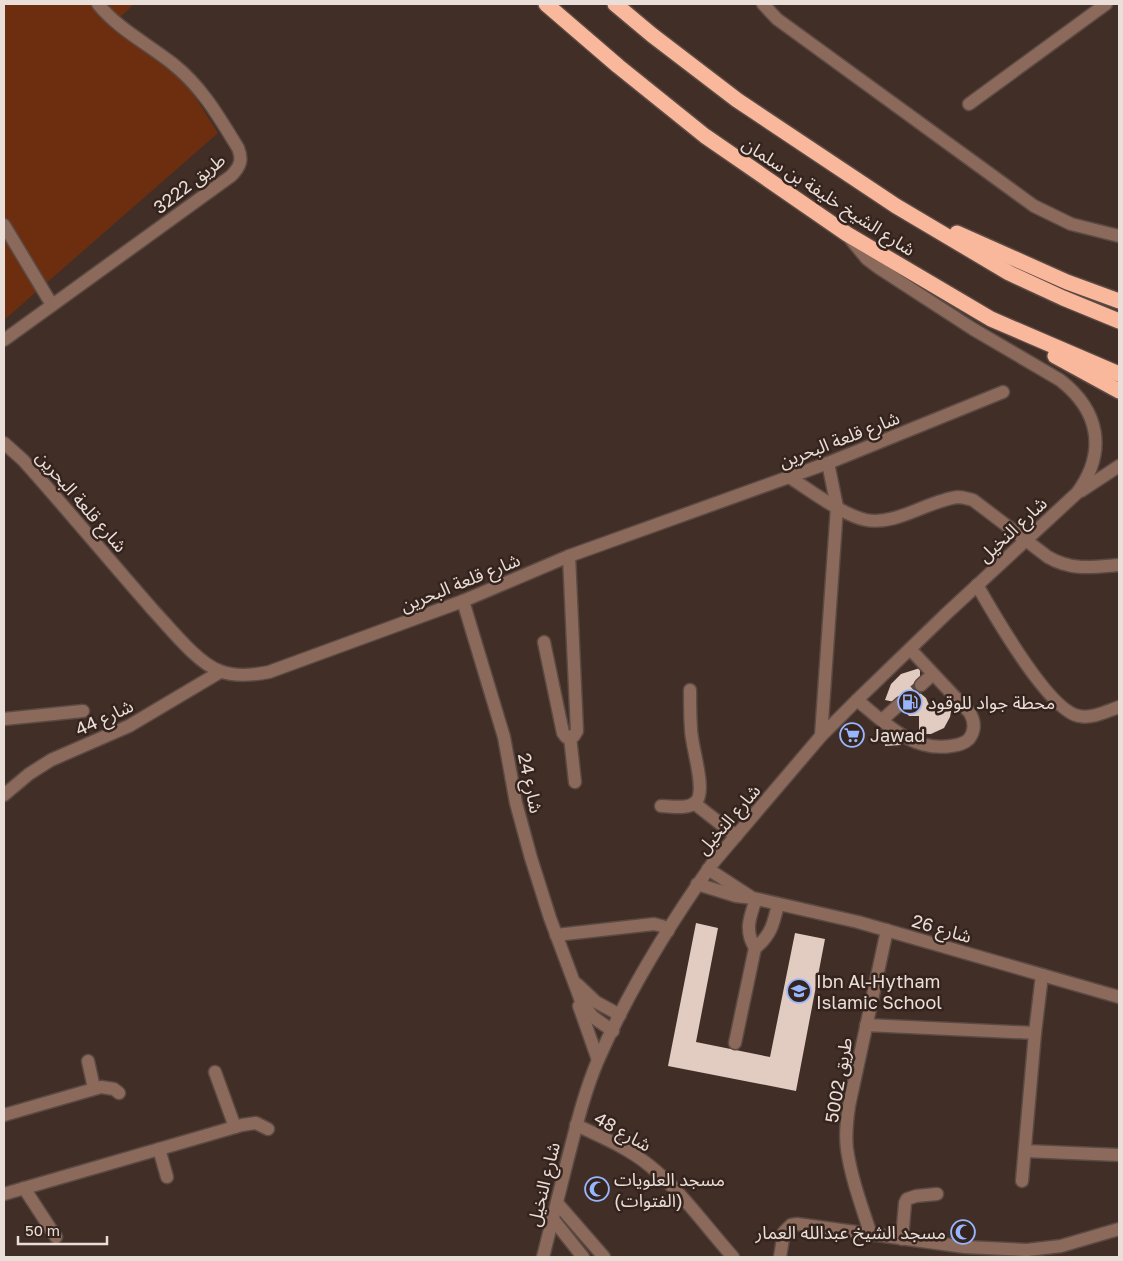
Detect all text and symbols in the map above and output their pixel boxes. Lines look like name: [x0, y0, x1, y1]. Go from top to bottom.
street label: شارع الشيخ خليفة بن سلمان: [736, 132, 920, 263]
street label: طريق 3222: [149, 148, 230, 219]
street label: شارع قلعة البحرين: [776, 406, 904, 476]
street label: شارع قلعة البحرين: [29, 446, 132, 559]
street label: شارع النخيل: [973, 492, 1054, 569]
street label: شارع قلعة البحرين: [397, 548, 525, 620]
fuel station icon: محطة جواد للوقود: [897, 689, 923, 715]
place label: محطة جواد للوقود: [928, 691, 1055, 714]
street label: شارع 44: [71, 694, 138, 744]
supermarket icon: Jawad: [839, 722, 865, 748]
place label: Jawad: [870, 724, 925, 746]
street label: شارع 24: [510, 751, 548, 816]
street label: شارع النخيل: [691, 779, 768, 861]
street label: شارع 26: [909, 909, 974, 951]
place label: Ibn Al-Hytham Islamic School: [816, 970, 942, 1013]
school or university icon: Ibn Al-Hytham Islamic School: [786, 978, 812, 1004]
street label: طريق 5002: [820, 1036, 857, 1125]
street label: شارع 48: [589, 1106, 655, 1159]
street label: شارع النخيل: [522, 1140, 568, 1229]
place label: مسجد العلويات (الفتوات): [614, 1168, 725, 1212]
mosque icon: مسجد العلويات (الفتوات): [584, 1176, 610, 1202]
scale bar: [18, 1214, 106, 1246]
mosque icon: مسجد الشيخ عبدالله العمار: [950, 1219, 976, 1245]
text: 50 m: [25, 1221, 60, 1239]
place label: مسجد الشيخ عبدالله العمار: [755, 1221, 946, 1246]

